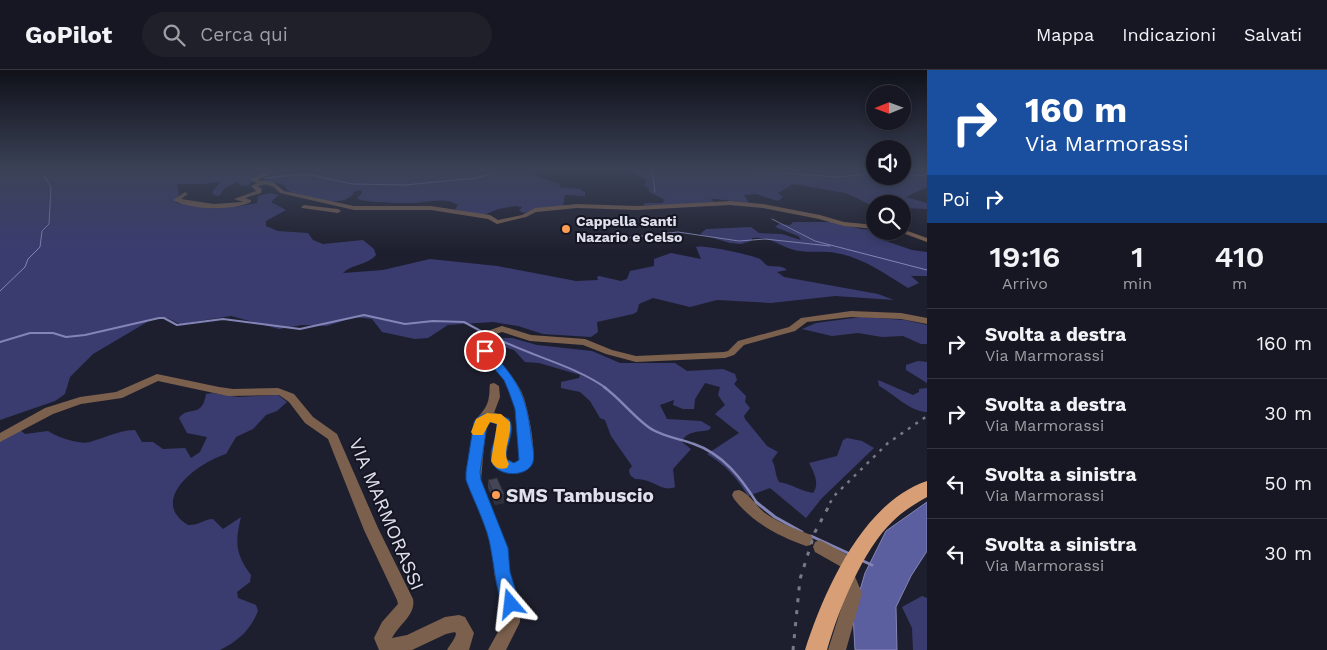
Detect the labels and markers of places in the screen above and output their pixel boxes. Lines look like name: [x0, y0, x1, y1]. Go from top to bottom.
place label: Cappella Santi Nazario e Celso: [576, 213, 682, 245]
marker: Cappella Santi Nazario e Celso: [560, 223, 572, 235]
pin: [464, 330, 506, 372]
place label: SMS Tambuscio: [506, 484, 654, 507]
marker: SMS Tambuscio: [490, 489, 502, 501]

